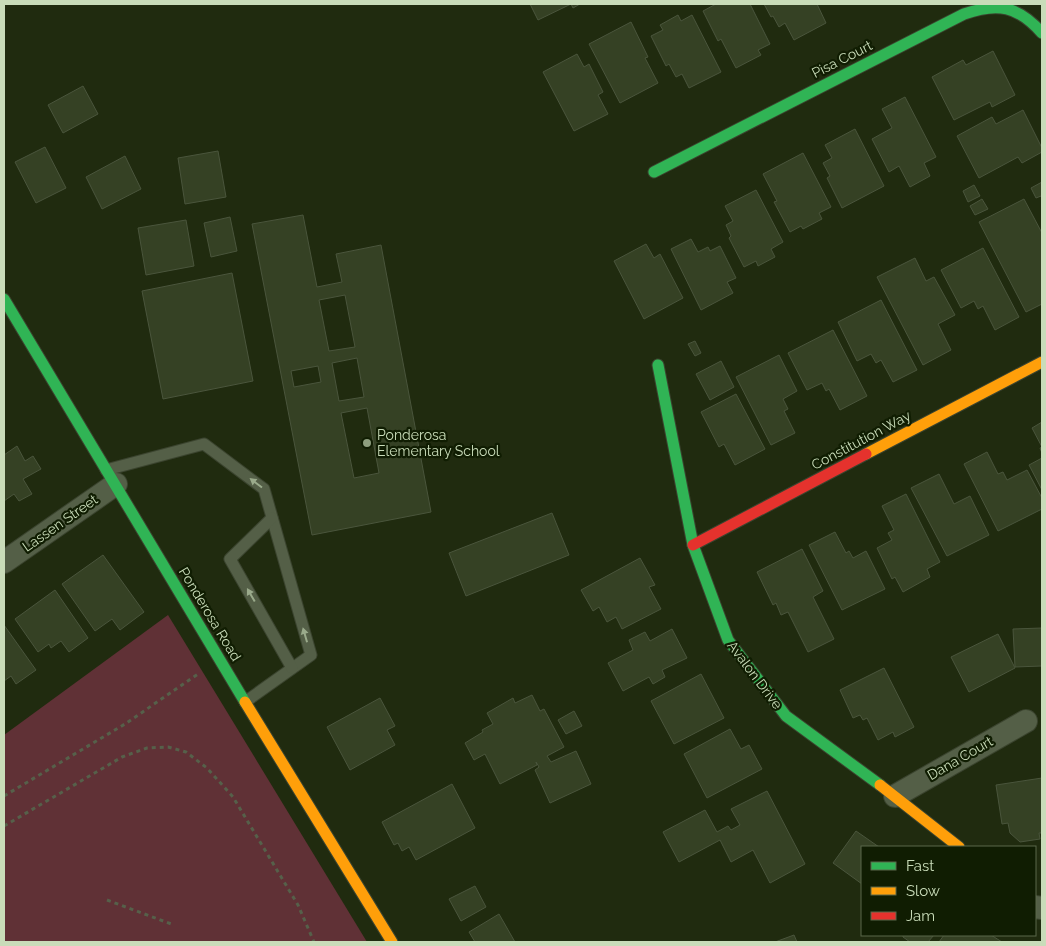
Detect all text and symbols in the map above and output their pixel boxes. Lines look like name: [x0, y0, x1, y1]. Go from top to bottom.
street label: Pisa Court: [809, 37, 875, 81]
street label: Constitution Way: [809, 407, 914, 473]
place label: Ponderosa Elementary School: [377, 427, 500, 459]
marker: Ponderosa Elementary School: [361, 437, 373, 449]
one-way arrow: [250, 477, 263, 488]
street label: Lassen Street: [19, 491, 101, 555]
street label: Ponderosa Road: [176, 564, 244, 664]
one-way arrow: [246, 589, 255, 602]
one-way arrow: [301, 628, 309, 643]
street label: Avalon Drive: [724, 638, 786, 712]
street label: Dana Court: [924, 733, 996, 783]
legend: [861, 846, 1036, 936]
text: Fast: [906, 857, 934, 875]
text: Slow: [906, 882, 940, 900]
text: Jam: [906, 907, 935, 925]

